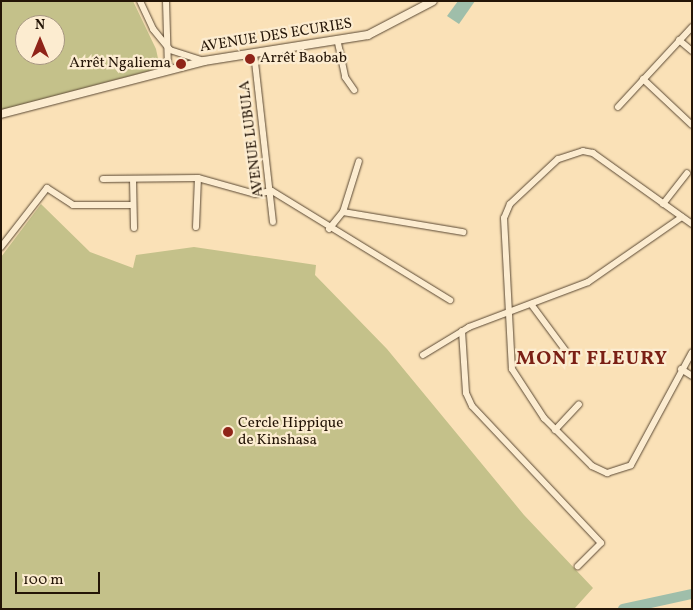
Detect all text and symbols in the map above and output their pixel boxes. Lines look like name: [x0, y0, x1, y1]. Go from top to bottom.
north arrow: [15, 15, 65, 65]
street label: AVENUE DES ECURIES: [199, 15, 353, 57]
text: N: [35, 16, 45, 35]
place label: Arrêt Baobab: [260, 50, 347, 68]
marker: Arrêt Baobab: [244, 53, 256, 65]
place label: Arrêt Ngaliema: [69, 55, 171, 73]
marker: Arrêt Ngaliema: [175, 58, 187, 70]
street label: AVENUE LUBULA: [236, 79, 268, 199]
district label: MONT FLEURY: [514, 347, 670, 371]
place label: Cercle Hippique de Kinshasa: [238, 414, 343, 449]
marker: Cercle Hippique de Kinshasa: [222, 426, 234, 438]
scale bar: [18, 562, 102, 594]
text: 100 m: [23, 570, 63, 591]

